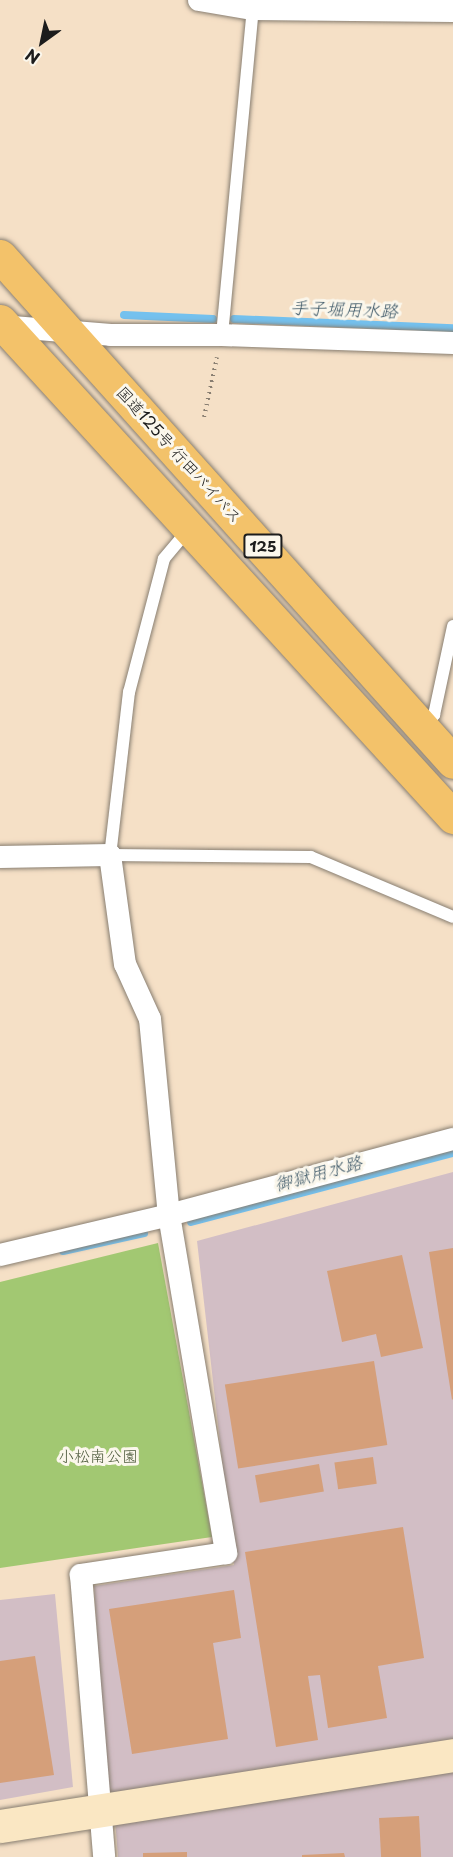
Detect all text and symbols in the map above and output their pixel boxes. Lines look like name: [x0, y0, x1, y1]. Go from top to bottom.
north arrow: [12, 12, 72, 72]
text: N: [20, 44, 44, 71]
water label: 手子堀用水路: [290, 296, 398, 322]
street label: 国道125号 行田バイパス: [113, 382, 247, 526]
road number: 125: [242, 534, 284, 558]
water label: 御獄用水路: [272, 1151, 364, 1195]
park label: 小松南公園: [58, 1445, 138, 1465]

